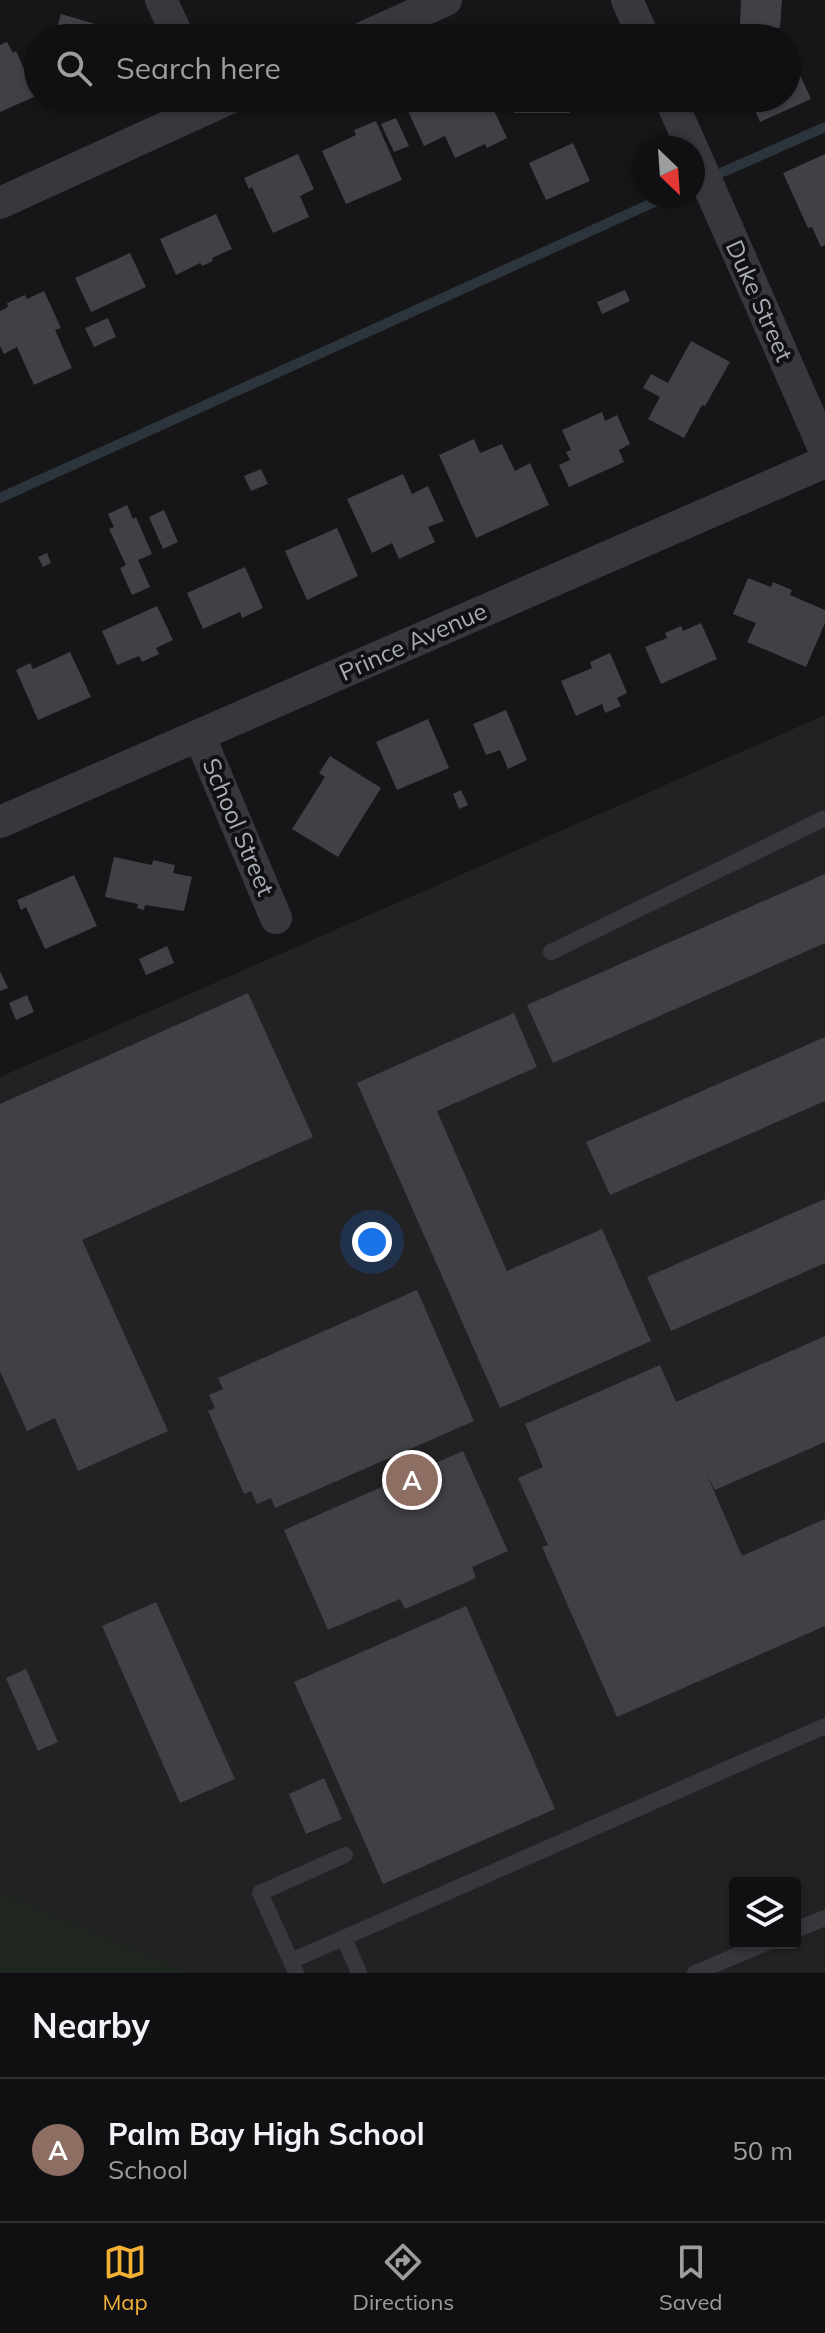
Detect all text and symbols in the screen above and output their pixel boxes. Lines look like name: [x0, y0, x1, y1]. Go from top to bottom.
search box: [24, 24, 801, 112]
icon: search: [52, 46, 96, 90]
text: Search here: [116, 49, 281, 87]
north arrow: [633, 136, 705, 208]
street label: Duke Street: [720, 235, 800, 366]
street label: Prince Avenue: [334, 595, 491, 687]
street label: School Street: [196, 753, 281, 900]
your location: [352, 1222, 392, 1262]
pin: A: [386, 1450, 438, 1510]
map controls: [729, 1877, 801, 1949]
button: layers: [729, 1877, 801, 1949]
text: Nearby: [32, 2004, 150, 2047]
text: Palm Bay High School: [108, 2115, 425, 2153]
text: A: [48, 2134, 68, 2167]
text: 50 m: [732, 2134, 793, 2167]
text: School: [108, 2153, 188, 2186]
tab: Map: [102, 2240, 148, 2316]
tab: Directions: [353, 2240, 454, 2316]
tab: Saved: [659, 2240, 723, 2316]

